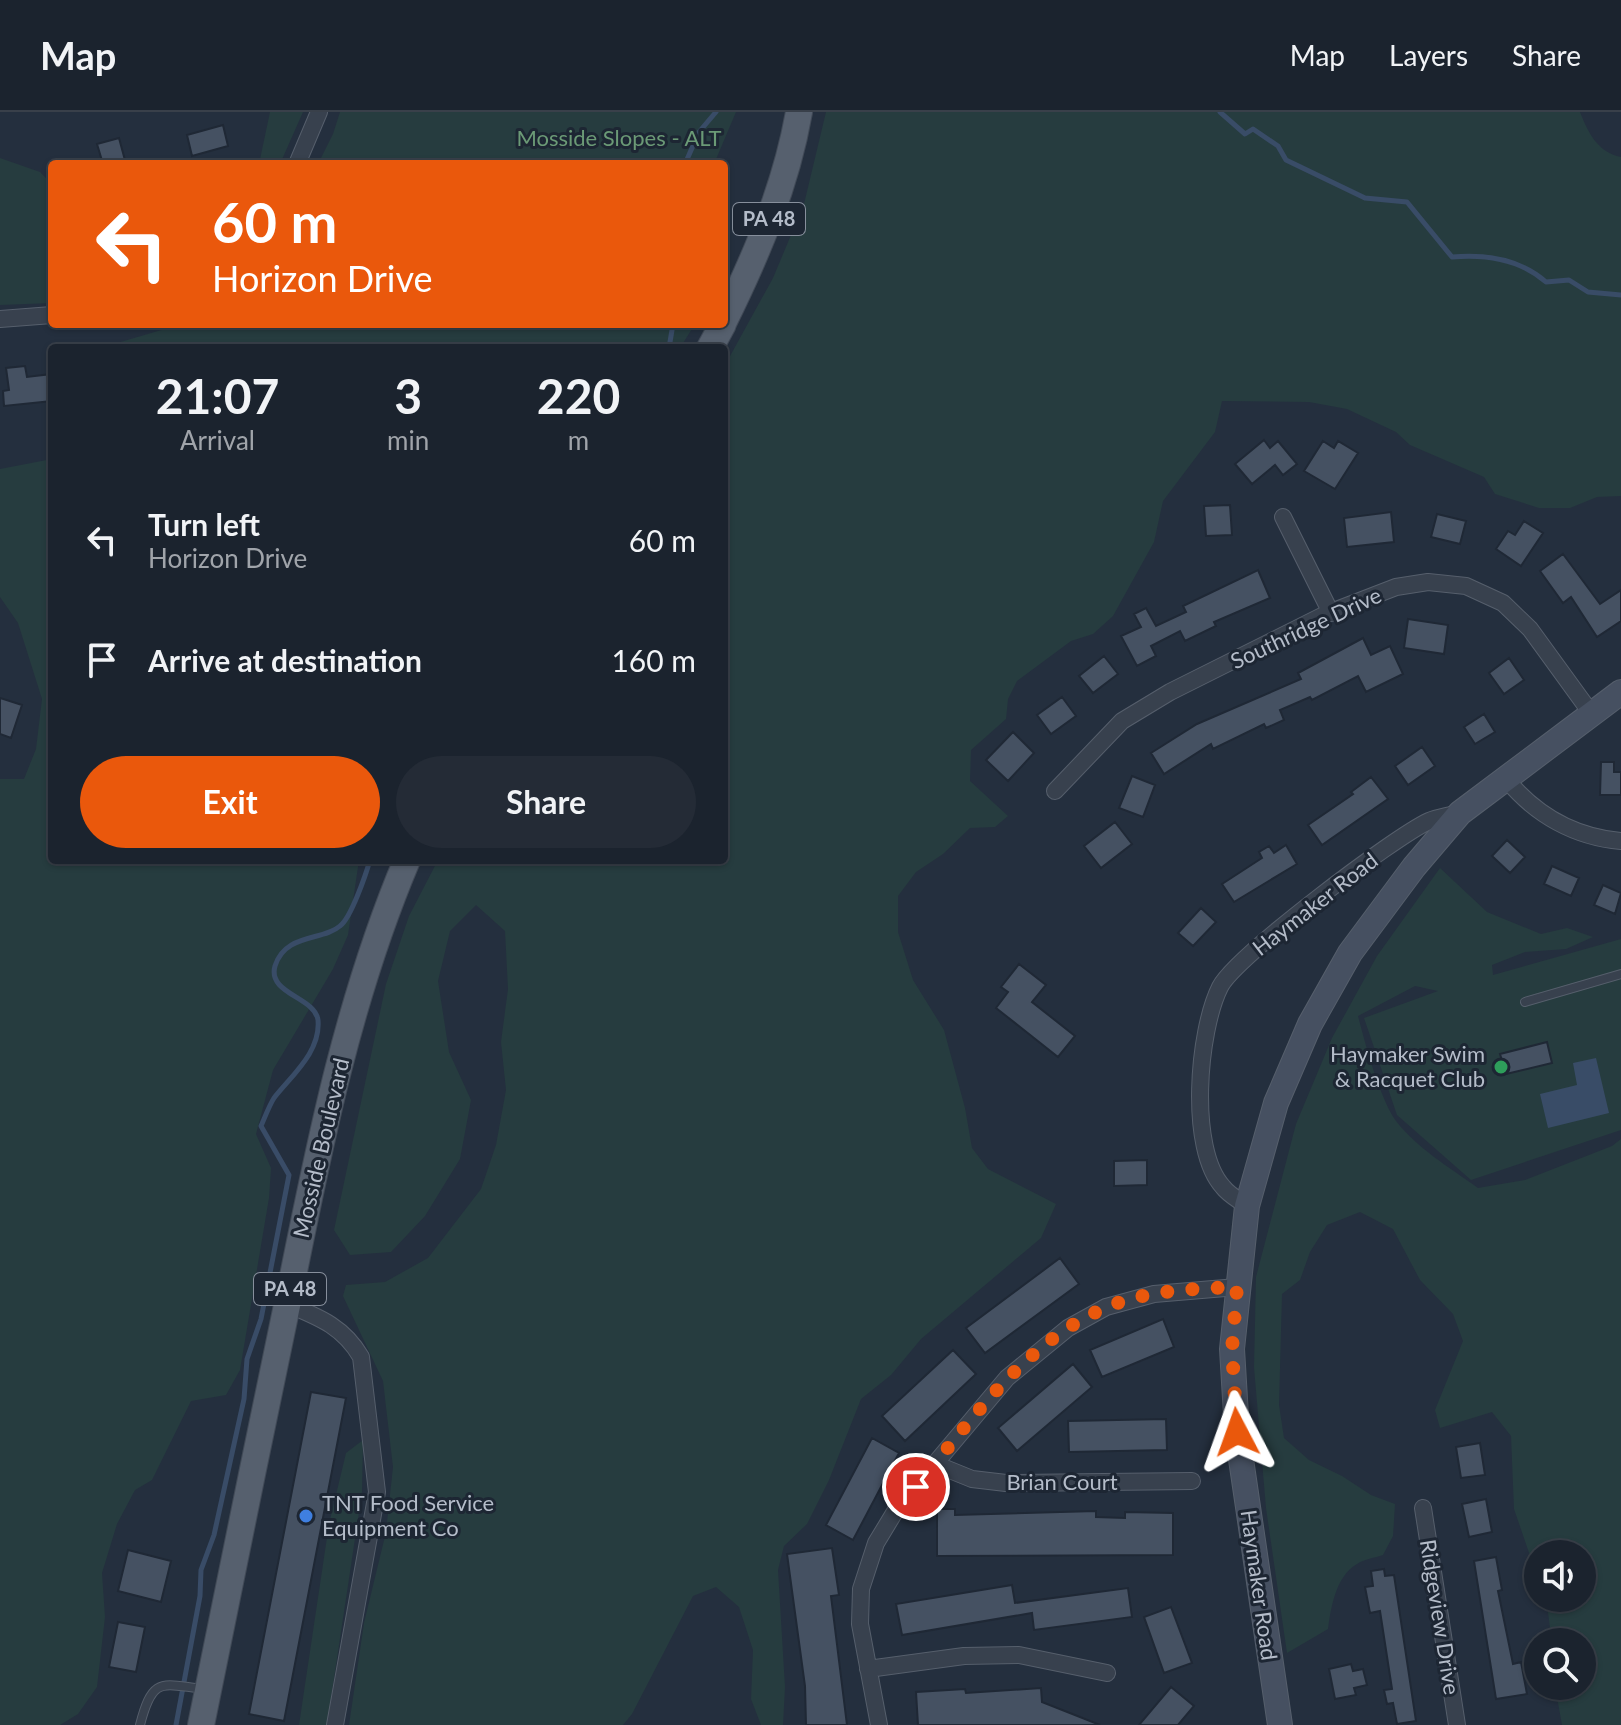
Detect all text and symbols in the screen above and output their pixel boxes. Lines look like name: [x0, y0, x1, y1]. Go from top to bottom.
text: Map: [40, 32, 116, 78]
text: Map: [1290, 38, 1345, 72]
text: Layers: [1389, 38, 1468, 72]
text: Share: [1512, 38, 1581, 72]
park label: Mosside Slopes - ALT: [516, 124, 722, 151]
text: 60 m: [212, 188, 337, 255]
icon: left: [80, 192, 184, 296]
road number: PA 48: [733, 203, 805, 235]
text: Horizon Drive: [212, 256, 433, 300]
text: 21:07: [156, 367, 279, 424]
text: 3: [394, 367, 422, 424]
text: 220: [537, 367, 620, 424]
text: Arrival: [180, 424, 255, 456]
text: min: [387, 424, 429, 456]
text: m: [568, 424, 589, 456]
text: Turn left: [148, 506, 260, 542]
icon: left: [80, 518, 124, 562]
text: 60 m: [629, 522, 696, 558]
text: Horizon Drive: [148, 542, 307, 574]
street label: Southridge Drive: [1226, 581, 1386, 674]
icon: arrive: [80, 638, 124, 682]
text: Arrive at destination: [148, 642, 422, 678]
text: 160 m: [611, 642, 696, 678]
button: Exit: [80, 756, 380, 848]
button: Share: [396, 756, 696, 848]
street label: Haymaker Road: [1247, 846, 1383, 961]
place label: Haymaker Swim & Racquet Club: [1330, 1040, 1485, 1092]
street label: Mosside Boulevard: [287, 1055, 354, 1240]
marker: Haymaker Swim & Racquet Club: [1492, 1058, 1510, 1076]
road number: PA 48: [254, 1273, 326, 1305]
position arrow: [1195, 1390, 1279, 1474]
pin: [882, 1453, 950, 1521]
icon: arrive: [894, 1465, 938, 1509]
street label: Brian Court: [1006, 1468, 1118, 1495]
place label: TNT Food Service Equipment Co: [322, 1489, 494, 1541]
marker: TNT Food Service Equipment Co: [297, 1507, 315, 1525]
street label: Haymaker Road: [1236, 1508, 1283, 1662]
street label: Ridgeview Drive: [1415, 1537, 1466, 1697]
map controls: [1524, 1540, 1596, 1700]
button: sound: [1524, 1540, 1596, 1612]
button: search: [1524, 1628, 1596, 1700]

